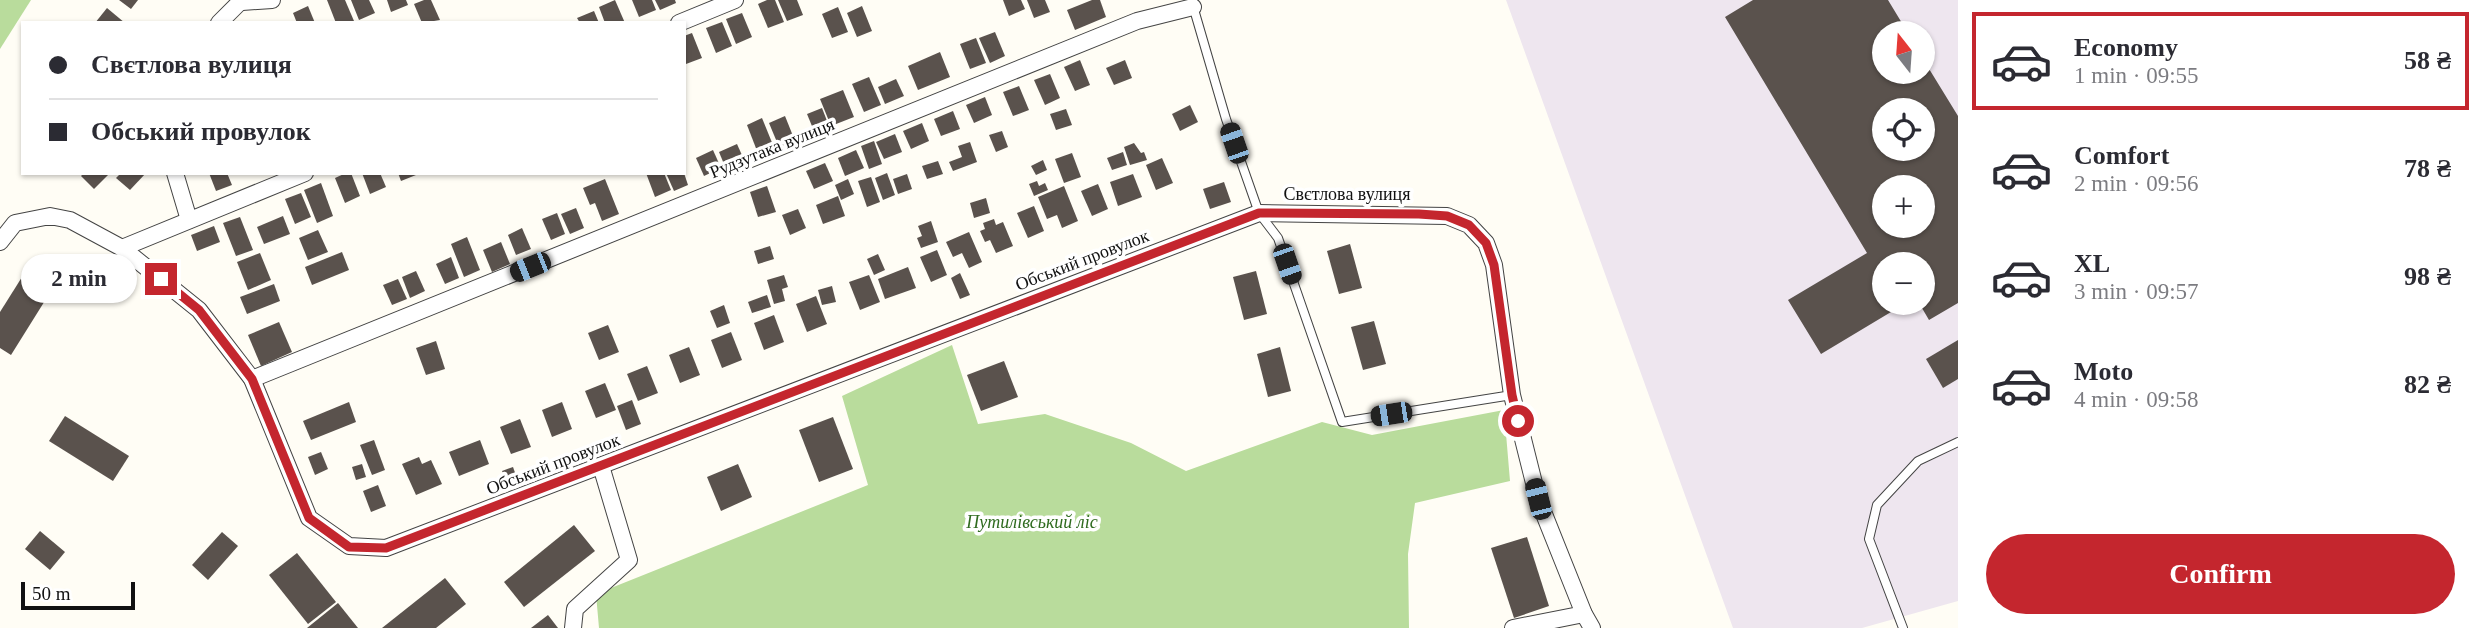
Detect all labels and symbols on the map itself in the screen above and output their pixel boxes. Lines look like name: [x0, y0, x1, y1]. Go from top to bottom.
north arrow: [1872, 21, 1936, 84]
street label: Рудзутака вулиця: [707, 114, 837, 182]
car: [1218, 120, 1251, 166]
street label: Свєтлова вулиця: [1283, 184, 1411, 204]
street label: Обський провулок: [1012, 225, 1152, 295]
car: [1271, 241, 1304, 287]
car: [507, 249, 554, 285]
callout: 2 min: [21, 254, 136, 304]
route end: [145, 263, 177, 295]
car: [1369, 400, 1414, 428]
route start: [1502, 405, 1534, 437]
street label: Обський провулок: [483, 429, 623, 499]
car: [1523, 476, 1554, 522]
park label: Путилівський ліс: [965, 512, 1098, 532]
scale bar: [21, 579, 135, 611]

